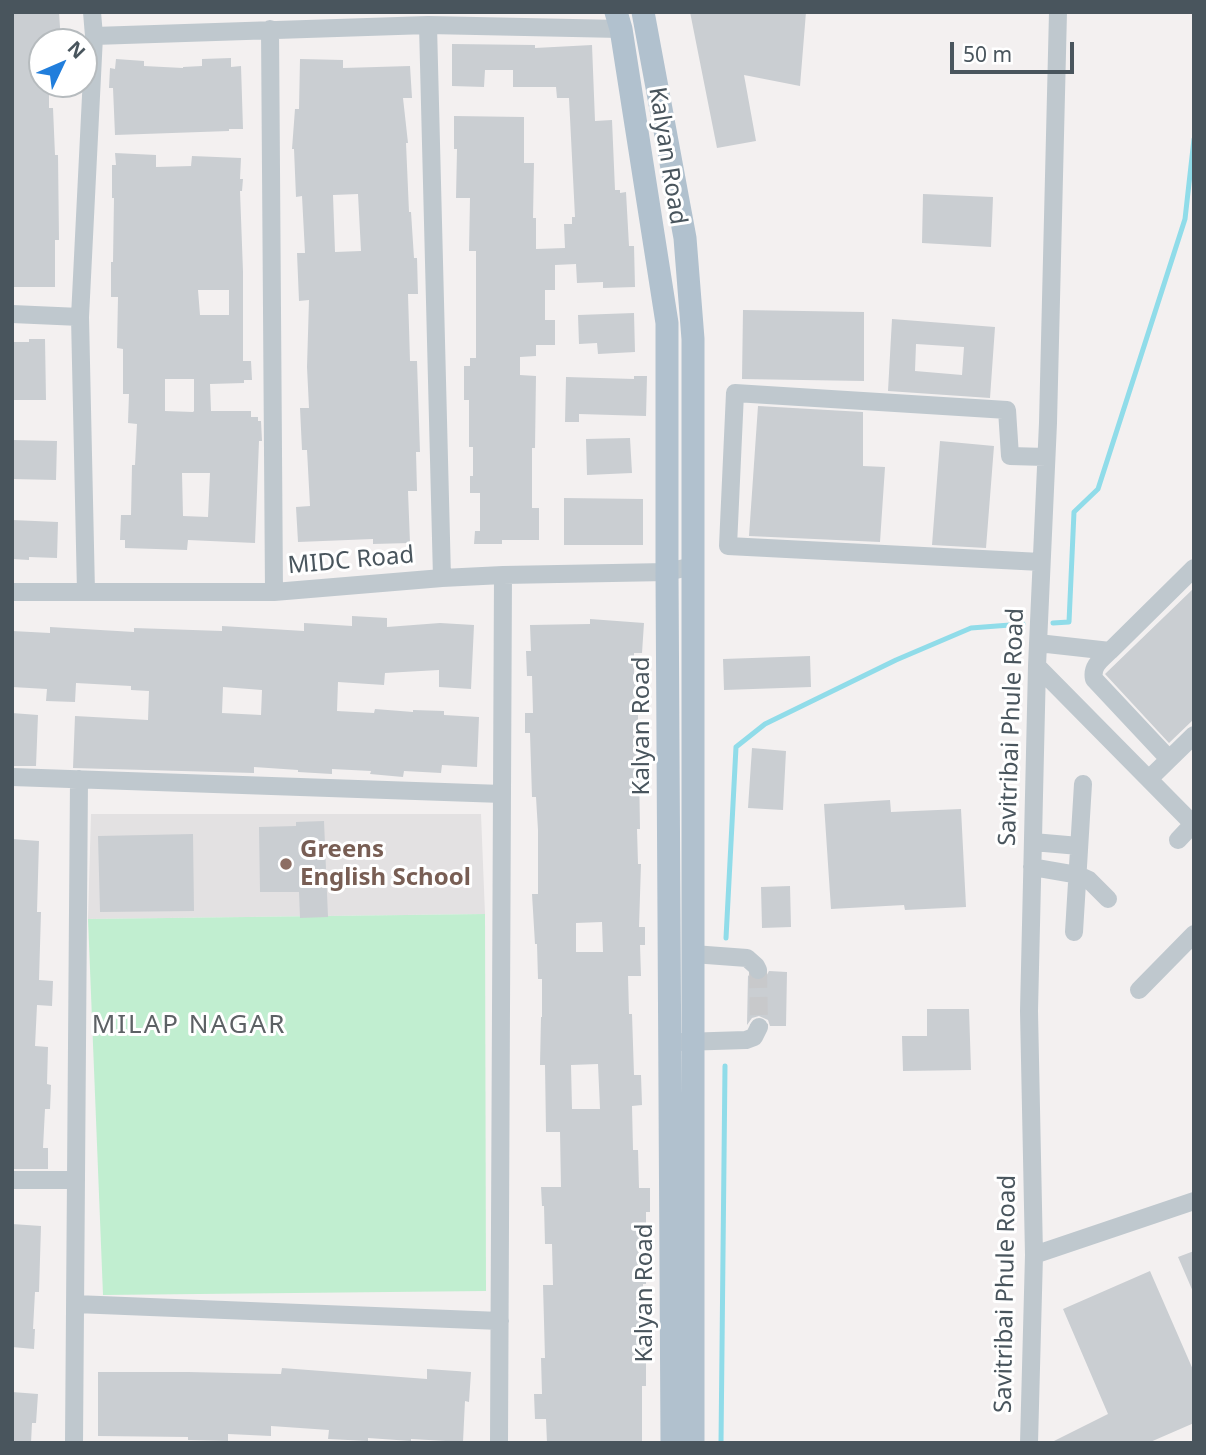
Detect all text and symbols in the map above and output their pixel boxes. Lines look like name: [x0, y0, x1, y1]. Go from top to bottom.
north arrow: [28, 28, 98, 98]
scale bar: [954, 28, 1078, 72]
text: N: [62, 35, 91, 64]
text: 50 m: [963, 40, 1012, 68]
street label: Kalyan Road: [642, 85, 692, 227]
street label: MIDC Road: [287, 541, 415, 581]
street label: Savitribai Phule Road: [993, 607, 1031, 847]
street label: Kalyan Road: [628, 657, 656, 795]
place label: Greens English School: [300, 836, 471, 892]
marker: Greens English School: [278, 856, 294, 872]
district label: MILAP NAGAR: [93, 1010, 285, 1042]
street label: Savitribai Phule Road: [990, 1175, 1022, 1413]
street label: Kalyan Road: [631, 1224, 659, 1362]

